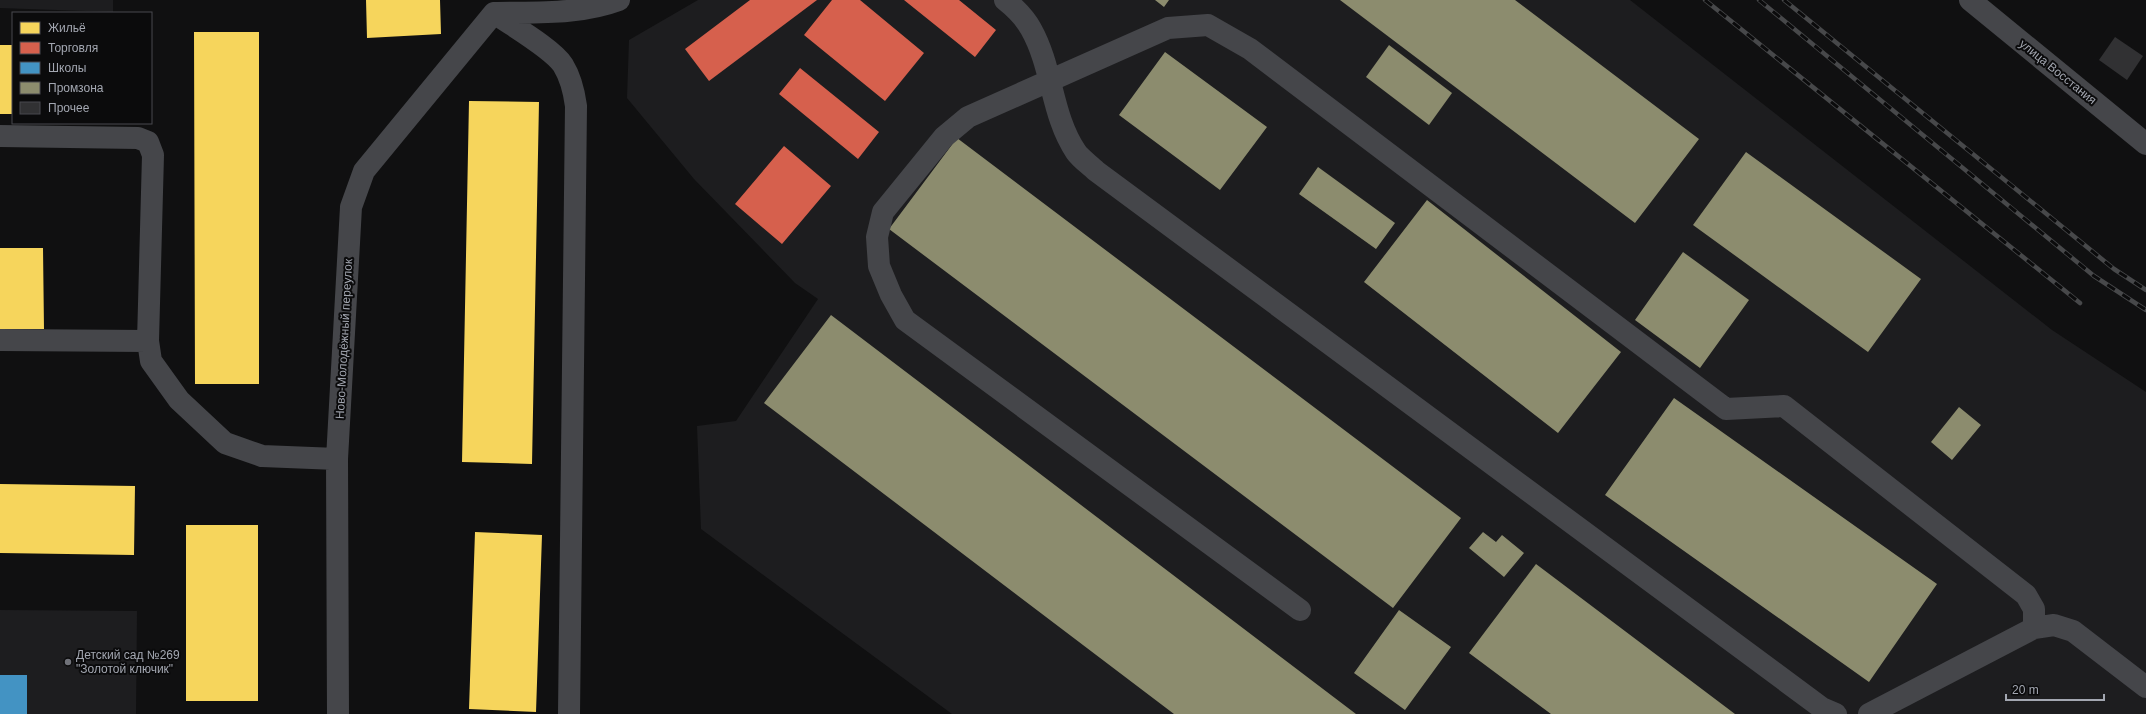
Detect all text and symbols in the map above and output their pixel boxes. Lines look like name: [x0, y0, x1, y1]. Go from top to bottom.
legend: [12, 12, 152, 124]
text: Жильё: [48, 21, 86, 35]
street label: улица Восстания: [2017, 37, 2099, 107]
text: Торговля: [48, 41, 98, 55]
text: Школы: [48, 61, 86, 75]
text: Промзона: [48, 81, 104, 95]
text: Прочее: [48, 101, 90, 115]
street label: Ново-Молодёжный переулок: [333, 258, 355, 420]
place label: Детский сад №269 "Золотой ключик": [76, 648, 180, 676]
marker: Детский сад №269 "Золотой ключик": [63, 657, 73, 667]
scale bar: [2006, 676, 2104, 702]
text: 20 m: [2012, 683, 2039, 697]

